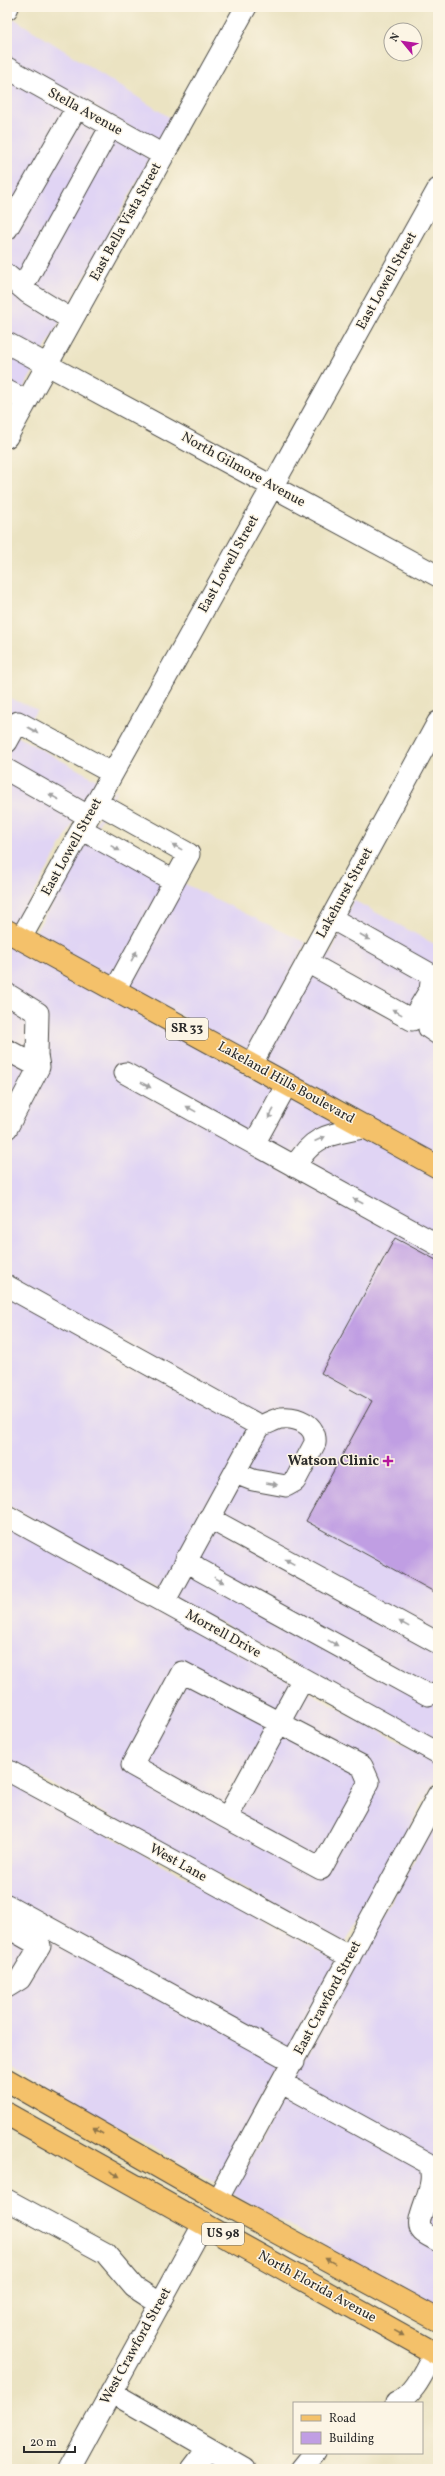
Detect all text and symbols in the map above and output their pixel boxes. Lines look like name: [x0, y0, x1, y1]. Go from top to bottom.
north arrow: [383, 22, 423, 62]
text: N: [387, 31, 404, 45]
street label: Stella Avenue: [44, 84, 126, 141]
street label: East Bella Vista Street: [86, 159, 167, 285]
street label: East Lowell Street: [352, 228, 422, 333]
street label: North Gilmore Avenue: [177, 428, 309, 512]
street label: East Lowell Street: [194, 511, 264, 616]
one-way arrow: [27, 727, 39, 733]
street label: East Lowell Street: [37, 794, 107, 899]
one-way arrow: [48, 794, 60, 800]
one-way arrow: [171, 844, 183, 851]
street label: Lakehurst Street: [312, 844, 378, 942]
one-way arrow: [109, 845, 121, 852]
one-way arrow: [359, 934, 371, 941]
one-way arrow: [130, 950, 137, 962]
one-way arrow: [392, 1009, 403, 1015]
road number: SR 33: [166, 1018, 208, 1040]
street label: Lakeland Hills Boulevard: [214, 1037, 358, 1129]
one-way arrow: [141, 1082, 152, 1088]
one-way arrow: [185, 1106, 197, 1113]
one-way arrow: [267, 1108, 274, 1120]
one-way arrow: [315, 1136, 326, 1142]
one-way arrow: [352, 1198, 364, 1205]
place label: Watson Clinic: [288, 1452, 379, 1471]
marker: Watson Clinic: [382, 1455, 394, 1467]
one-way arrow: [266, 1481, 278, 1487]
one-way arrow: [284, 1559, 295, 1565]
one-way arrow: [213, 1577, 225, 1584]
street label: Morrell Drive: [182, 1605, 265, 1663]
one-way arrow: [398, 1621, 410, 1628]
one-way arrow: [327, 1640, 338, 1646]
street label: West Lane: [146, 1839, 211, 1887]
street label: East Crawford Street: [290, 1937, 366, 2059]
one-way arrow: [92, 2128, 104, 2135]
one-way arrow: [109, 2170, 120, 2177]
road number: US 98: [202, 2223, 244, 2245]
street label: North Florida Avenue: [254, 2247, 380, 2328]
one-way arrow: [324, 2258, 336, 2264]
street label: West Crawford Street: [96, 2284, 176, 2408]
one-way arrow: [393, 2330, 405, 2337]
legend: [293, 2402, 423, 2454]
text: Road: [329, 2411, 356, 2427]
scale bar: [24, 2428, 75, 2454]
text: Building: [329, 2431, 374, 2447]
text: 20 m: [30, 2435, 57, 2451]

